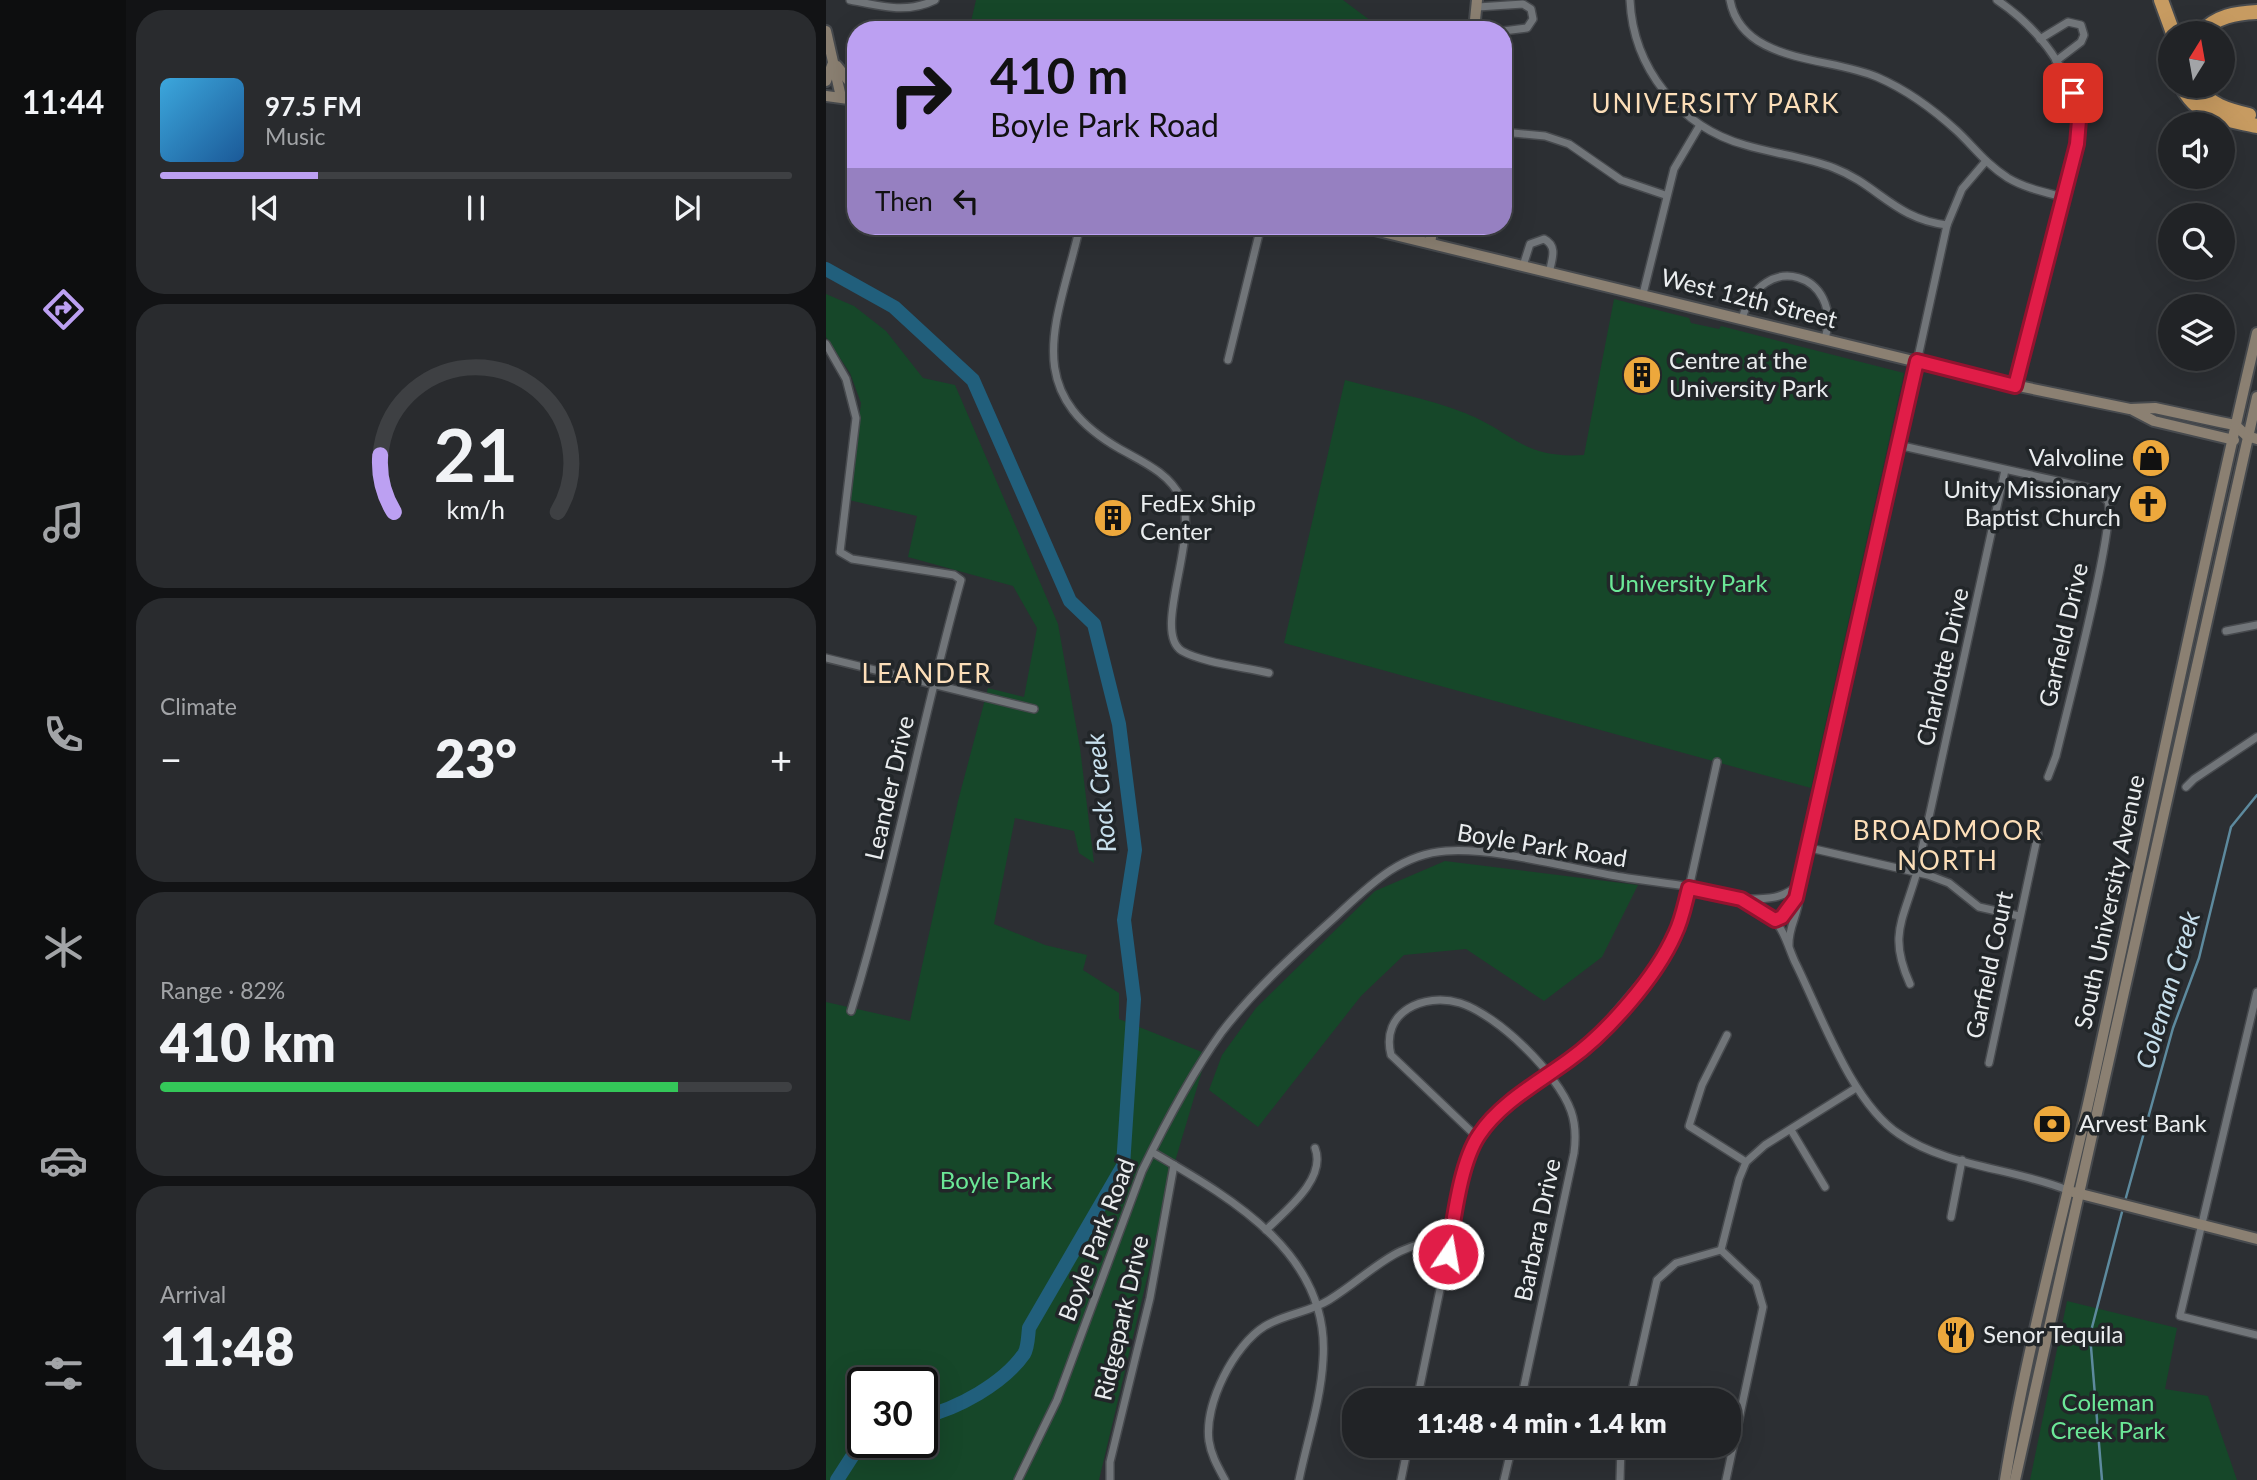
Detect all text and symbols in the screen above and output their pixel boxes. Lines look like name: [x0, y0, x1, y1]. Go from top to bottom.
north arrow: [2158, 21, 2235, 98]
map controls: [2158, 21, 2235, 371]
text: 410 m: [990, 46, 1128, 104]
icon: right: [875, 49, 966, 140]
pin: [2043, 63, 2103, 123]
icon: arrive: [2054, 74, 2092, 112]
text: 11:44: [22, 82, 104, 121]
district label: UNIVERSITY PARK: [1591, 87, 1841, 119]
text: 97.5 FM: [265, 90, 362, 122]
text: Boyle Park Road: [990, 105, 1219, 144]
button: sound: [2158, 112, 2235, 189]
text: Music: [265, 122, 325, 150]
icon: left: [947, 182, 985, 220]
text: Then: [875, 185, 933, 217]
icon: previous: [246, 189, 284, 227]
icon: pause: [457, 189, 495, 227]
icon: next: [668, 189, 706, 227]
button: search: [2158, 203, 2235, 280]
street label: West 12th Street: [1658, 262, 1841, 334]
icon: directions: [39, 285, 88, 334]
button: layers: [2158, 294, 2235, 371]
place label: Centre at the University Park: [1669, 345, 1829, 402]
building icon: Centre at the University Park: [1621, 354, 1663, 396]
text: 21: [434, 410, 518, 498]
shop icon: Valvoline: [2130, 437, 2172, 479]
place label: Valvoline: [2029, 442, 2124, 471]
place label: Unity Missionary Baptist Church: [1944, 474, 2122, 531]
church icon: Unity Missionary Baptist Church: [2127, 483, 2169, 525]
place label: FedEx Ship Center: [1140, 488, 1256, 545]
text: km/h: [447, 494, 505, 524]
building icon: FedEx Ship Center: [1092, 497, 1134, 539]
icon: music: [39, 498, 88, 547]
street label: Garfield Drive: [2032, 560, 2093, 710]
park label: University Park: [1608, 568, 1769, 597]
street label: Charlotte Drive: [1909, 585, 1974, 749]
district label: LEANDER: [862, 657, 992, 689]
text: Climate: [160, 692, 237, 720]
icon: phone: [39, 710, 88, 759]
street label: Leander Drive: [858, 713, 919, 863]
text: 23°: [435, 727, 517, 789]
water label: Rock Creek: [1078, 731, 1122, 854]
text: −: [160, 736, 182, 782]
text: +: [770, 736, 792, 782]
street label: South University Avenue: [2067, 772, 2150, 1031]
district label: BROADMOOR NORTH: [1853, 814, 2043, 876]
street label: Boyle Park Road: [1455, 817, 1629, 872]
street label: Garfield Court: [1959, 888, 2018, 1041]
water label: Coleman Creek: [2128, 907, 2206, 1072]
icon: climate: [39, 923, 88, 972]
text: Range · 82%: [160, 976, 285, 1004]
text: 410 km: [160, 1011, 336, 1073]
bank icon: Arvest Bank: [2031, 1103, 2073, 1145]
place label: Arvest Bank: [2079, 1108, 2207, 1137]
icon: car: [39, 1136, 88, 1185]
street label: Boyle Park Road: [1051, 1154, 1140, 1325]
street label: Barbara Drive: [1507, 1156, 1566, 1304]
park label: Boyle Park: [940, 1165, 1053, 1194]
position arrow: [1411, 1217, 1485, 1291]
street label: Ridgepark Drive: [1087, 1232, 1154, 1403]
text: Arrival: [160, 1280, 226, 1308]
restaurant icon: Senor Tequila: [1935, 1314, 1977, 1356]
text: 11:48: [160, 1315, 294, 1377]
place label: Senor Tequila: [1983, 1319, 2123, 1348]
icon: filters: [39, 1349, 88, 1398]
speed limit sign: 30: [847, 1367, 938, 1458]
park label: Coleman Creek Park: [2051, 1387, 2166, 1444]
text: 11:48 · 4 min · 1.4 km: [1416, 1407, 1667, 1439]

